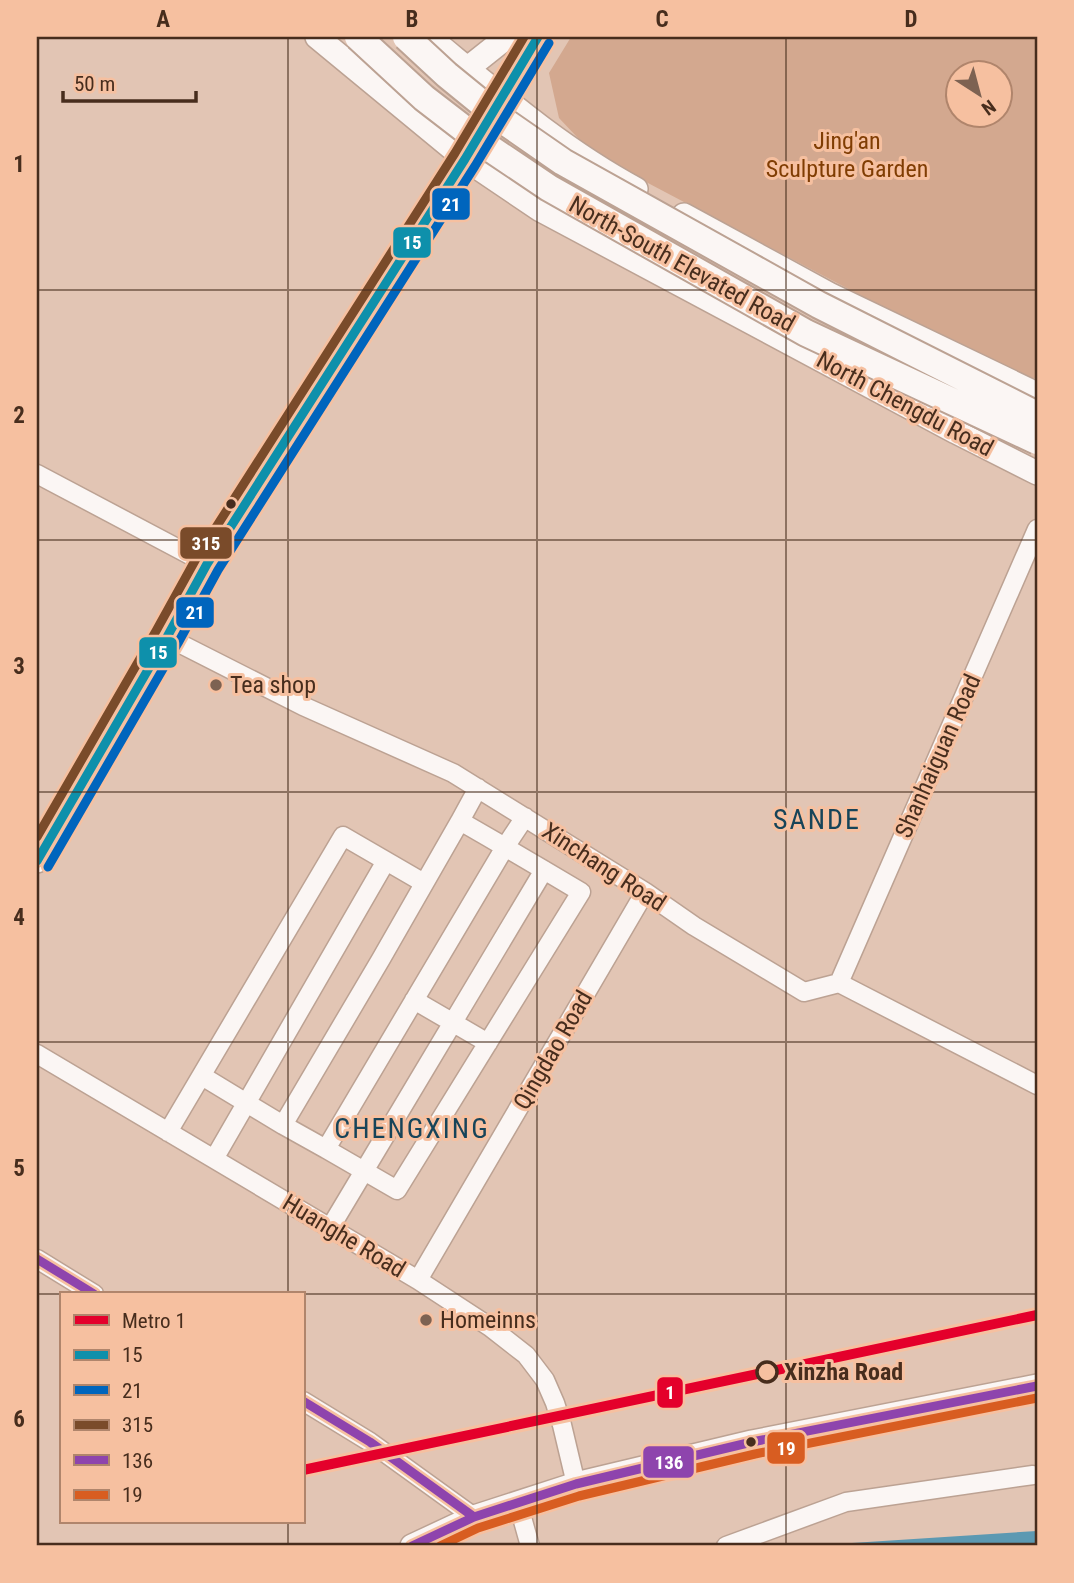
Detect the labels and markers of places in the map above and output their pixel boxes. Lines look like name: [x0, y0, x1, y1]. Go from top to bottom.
unlabelled marker: [224, 497, 238, 511]
place label: Tea shop: [230, 671, 316, 699]
marker: Tea shop: [208, 677, 224, 693]
place label: Homeinns: [440, 1306, 536, 1334]
marker: Homeinns: [418, 1312, 434, 1328]
place label: Xinzha Road: [784, 1358, 903, 1386]
marker: Xinzha Road: [756, 1361, 778, 1383]
unlabelled marker: [744, 1435, 758, 1449]

